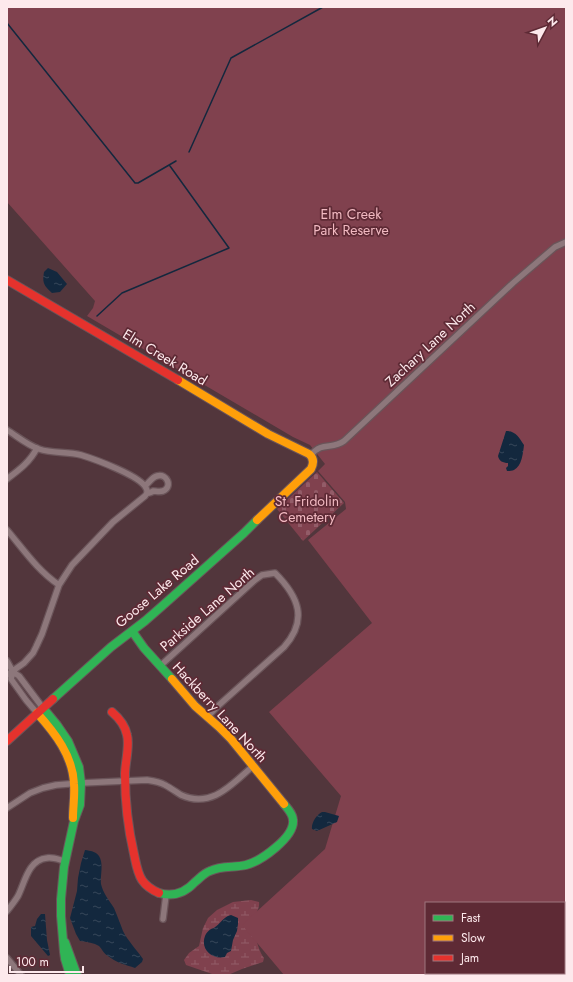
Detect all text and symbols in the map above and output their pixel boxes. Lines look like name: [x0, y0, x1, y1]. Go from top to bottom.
north arrow: [525, 8, 565, 48]
text: N: [544, 13, 561, 30]
park label: Elm Creek Park Reserve: [313, 204, 389, 240]
street label: Zachary Lane North: [381, 297, 479, 391]
street label: Elm Creek Road: [119, 324, 211, 390]
park label: St. Fridolin Cemetery: [275, 491, 339, 527]
street label: Goose Lake Road: [111, 550, 203, 632]
street label: Parkside Lane North: [155, 562, 259, 656]
street label: Hackberry Lane North: [168, 657, 272, 767]
legend: [425, 902, 565, 974]
text: Fast: [461, 909, 480, 927]
text: Slow: [461, 929, 486, 947]
scale bar: [10, 948, 83, 974]
text: Jam: [459, 949, 479, 967]
text: 100 m: [16, 953, 49, 971]

